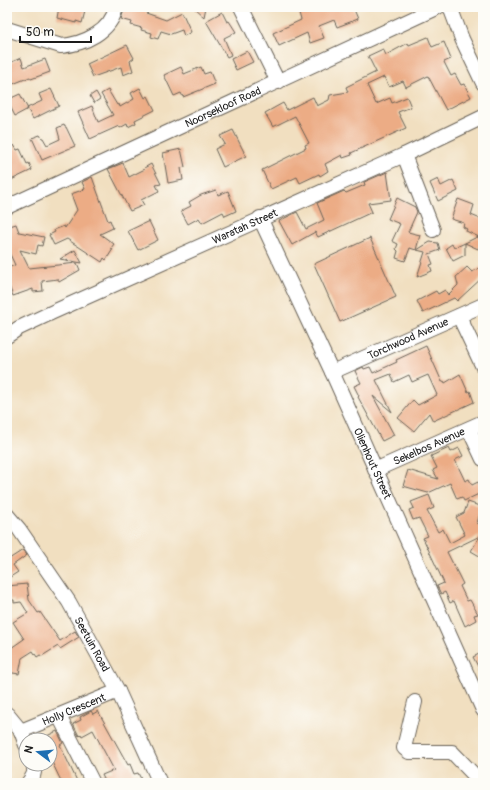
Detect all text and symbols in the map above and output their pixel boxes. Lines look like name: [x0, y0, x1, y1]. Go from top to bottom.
scale bar: [20, 18, 91, 44]
text: 50 m: [26, 25, 54, 40]
street label: Noorsekloof Road: [183, 84, 263, 130]
street label: Waratah Street: [210, 206, 280, 247]
street label: Torchwood Avenue: [366, 315, 451, 362]
street label: Sekelbos Avenue: [391, 425, 467, 468]
street label: Olienhout Street: [351, 426, 394, 502]
street label: Seetuin Road: [71, 615, 112, 674]
street label: Holly Crescent: [40, 691, 108, 729]
north arrow: [18, 732, 58, 772]
text: N: [22, 743, 36, 755]

